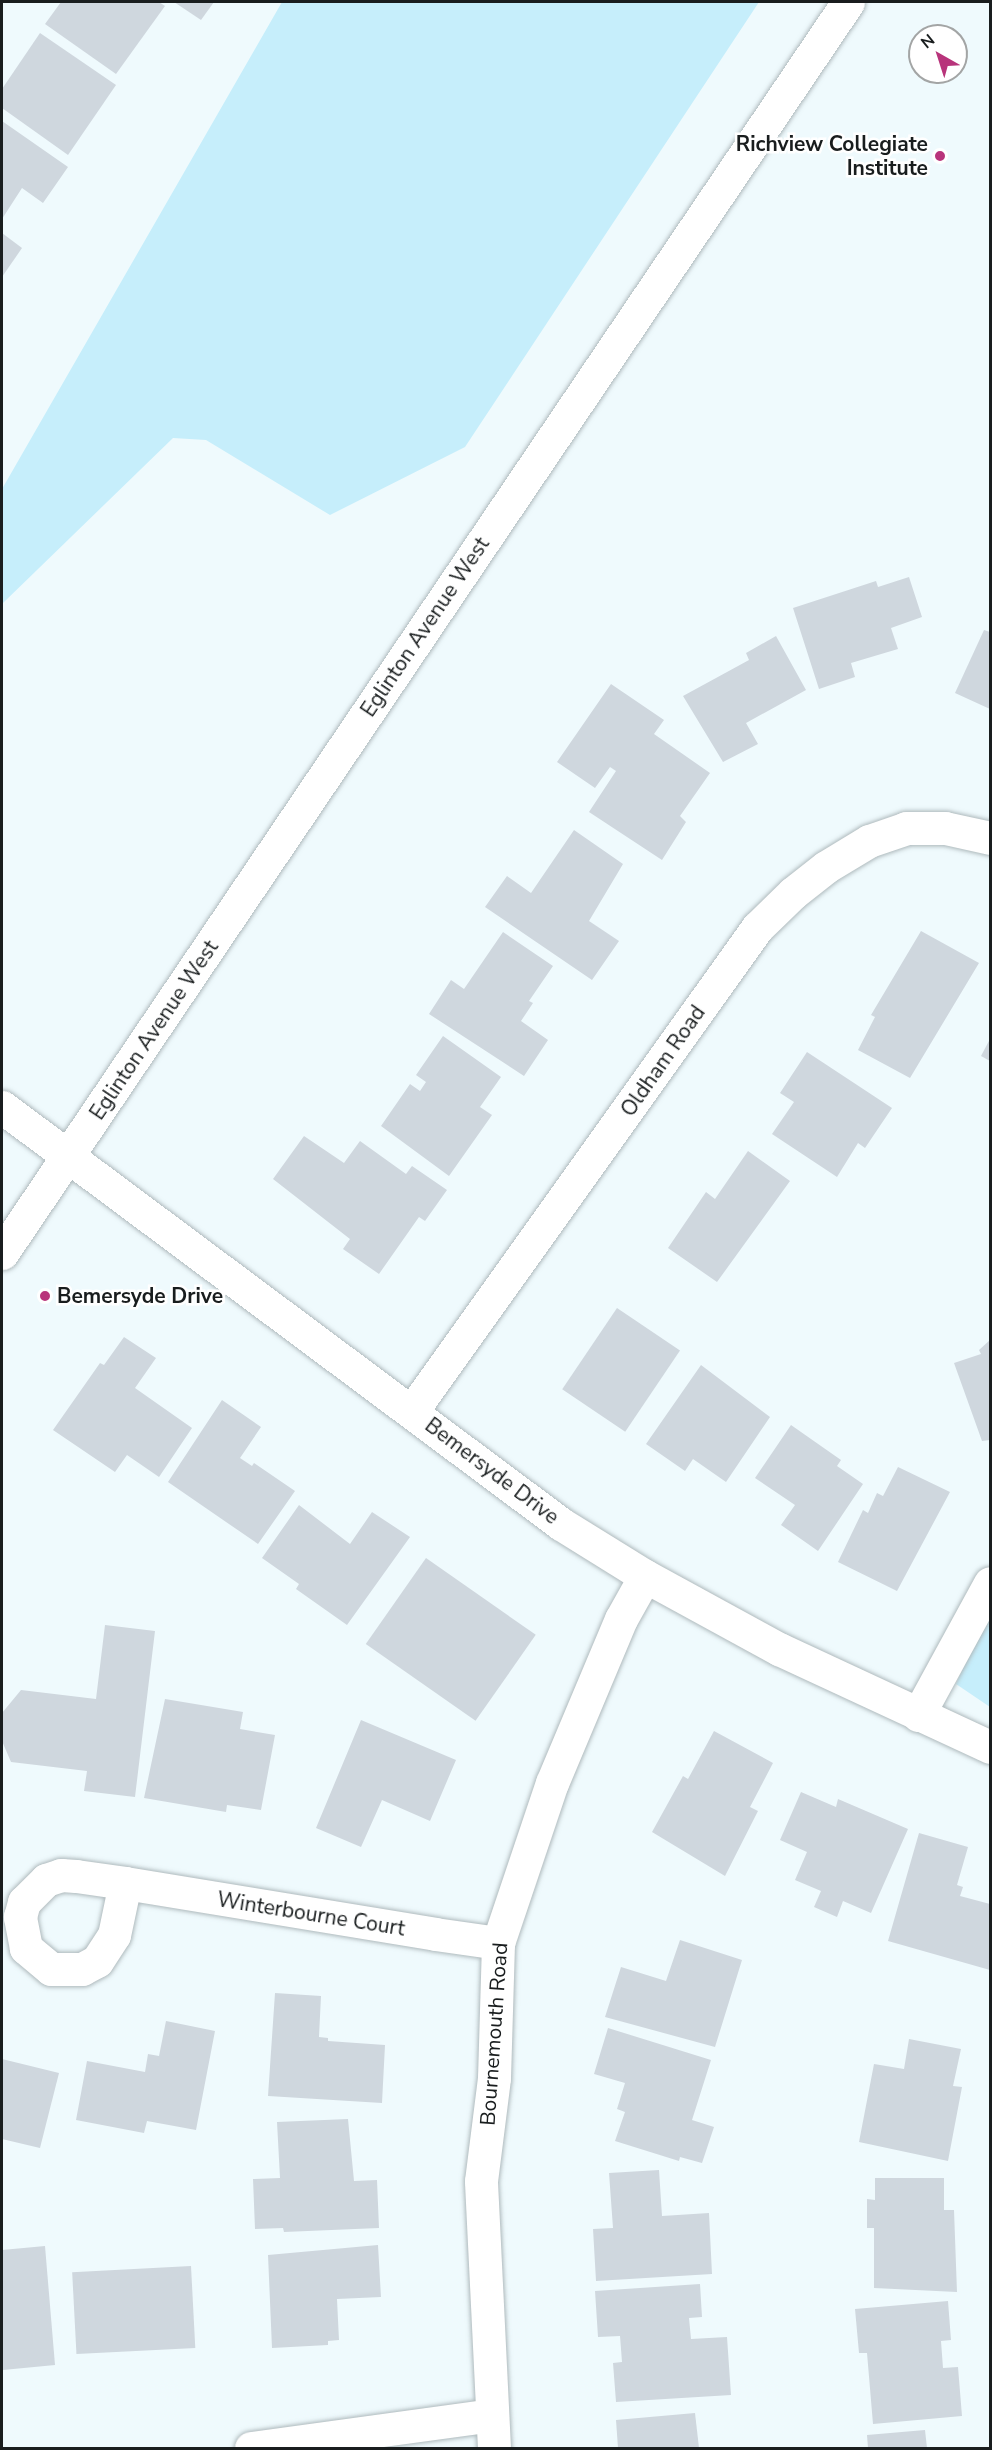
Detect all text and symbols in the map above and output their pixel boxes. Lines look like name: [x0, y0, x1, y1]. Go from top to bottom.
north arrow: [908, 24, 968, 84]
text: N: [916, 29, 940, 54]
place label: Richview Collegiate Institute: [736, 131, 928, 181]
marker: Richview Collegiate Institute: [933, 149, 947, 163]
street label: Eglinton Avenue West: [356, 532, 494, 722]
street label: Eglinton Avenue West: [85, 935, 223, 1125]
street label: Oldham Road: [615, 1001, 711, 1121]
place label: Bemersyde Drive: [57, 1283, 223, 1309]
marker: Bemersyde Drive: [38, 1289, 52, 1303]
street label: Bemersyde Drive: [420, 1412, 564, 1530]
street label: Winterbourne Court: [215, 1887, 407, 1941]
street label: Bournemouth Road: [475, 1942, 513, 2126]

